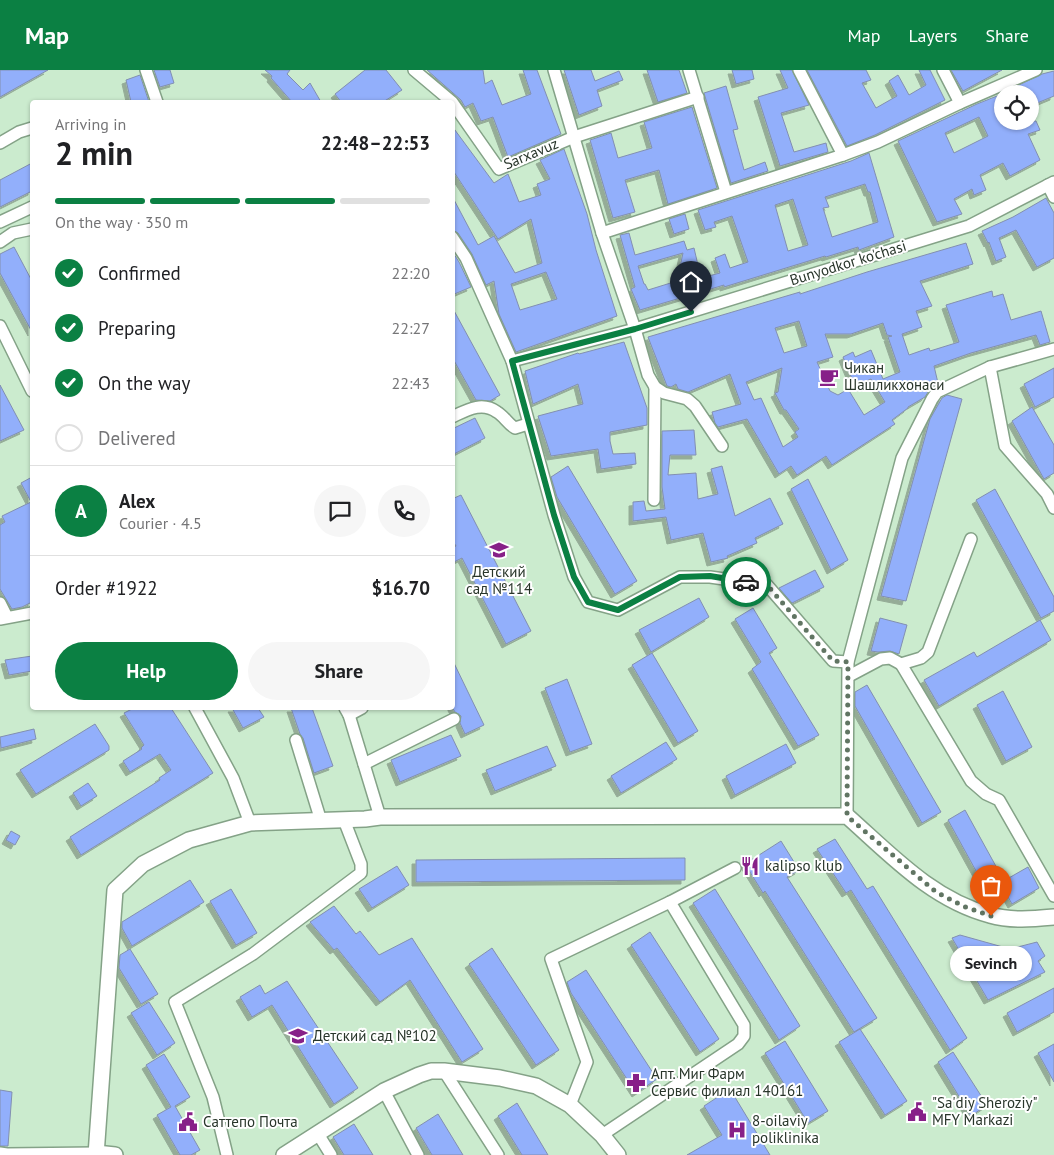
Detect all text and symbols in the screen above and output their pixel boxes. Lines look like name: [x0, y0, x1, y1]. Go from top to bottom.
text: Map: [25, 20, 69, 51]
text: Map: [848, 24, 880, 47]
text: Layers: [908, 24, 957, 47]
text: Share: [985, 24, 1029, 47]
map controls: [994, 85, 1039, 130]
button: locate: [994, 85, 1039, 130]
text: Arriving in: [55, 114, 126, 134]
text: 22:48–22:53: [321, 131, 430, 155]
text: 2 min: [55, 132, 133, 174]
street label: Sarxavuz: [501, 134, 561, 174]
text: On the way · 350 m: [55, 212, 188, 232]
street label: Bunyodkor ko'chasi: [787, 236, 908, 289]
icon: check: [55, 259, 83, 287]
text: Confirmed: [98, 261, 181, 285]
pin: [670, 261, 712, 312]
text: 22:20: [392, 263, 430, 283]
icon: home: [677, 268, 705, 296]
icon: check: [55, 314, 83, 342]
text: Preparing: [98, 316, 176, 340]
text: 22:27: [392, 318, 430, 338]
place label: Чикан Шашликхонаси: [844, 358, 944, 394]
cafe icon: Чикан Шашликхонаси: [818, 366, 840, 388]
icon: check: [55, 369, 83, 397]
text: On the way: [98, 371, 190, 395]
text: 22:43: [392, 373, 430, 393]
text: Delivered: [98, 426, 176, 450]
button: chat: [314, 485, 366, 537]
button: phone: [378, 485, 430, 537]
text: Alex: [119, 489, 155, 513]
text: A: [75, 499, 87, 523]
text: Courier · 4.5: [119, 513, 202, 533]
school or university icon: Детский сад №114: [488, 539, 510, 561]
courier: [721, 557, 771, 607]
place label: Детский сад №114: [466, 562, 532, 598]
icon: car: [732, 568, 760, 596]
text: Order #1922: [55, 576, 158, 600]
text: $16.70: [371, 576, 430, 600]
button: Help: [55, 642, 238, 700]
button: Share: [248, 642, 430, 700]
restaurant icon: kalipso klub: [739, 855, 761, 877]
place label: kalipso klub: [765, 856, 842, 875]
pin: [970, 865, 1012, 916]
icon: bag: [977, 872, 1005, 900]
callout: Sevinch: [950, 946, 1032, 981]
text: Sevinch: [965, 953, 1017, 973]
school or university icon: Детский сад №102: [287, 1025, 309, 1047]
place label: Детский сад №102: [313, 1026, 437, 1045]
place label: Апт. Миг Фарм Сервис филиал 140161: [651, 1064, 803, 1100]
pharmacy icon: Апт. Миг Фарм Сервис филиал 140161: [625, 1072, 647, 1094]
place label: "Sa'diy Sheroziy" MFY Markazi: [932, 1093, 1038, 1129]
public building icon: "Sa'diy Sheroziy" MFY Markazi: [906, 1101, 928, 1123]
public building icon: Саттепо Почта: [177, 1111, 199, 1133]
place label: 8-oilaviy poliklinika: [752, 1111, 819, 1147]
place label: Саттепо Почта: [203, 1112, 298, 1131]
hospital icon: 8-oilaviy poliklinika: [726, 1119, 748, 1141]

